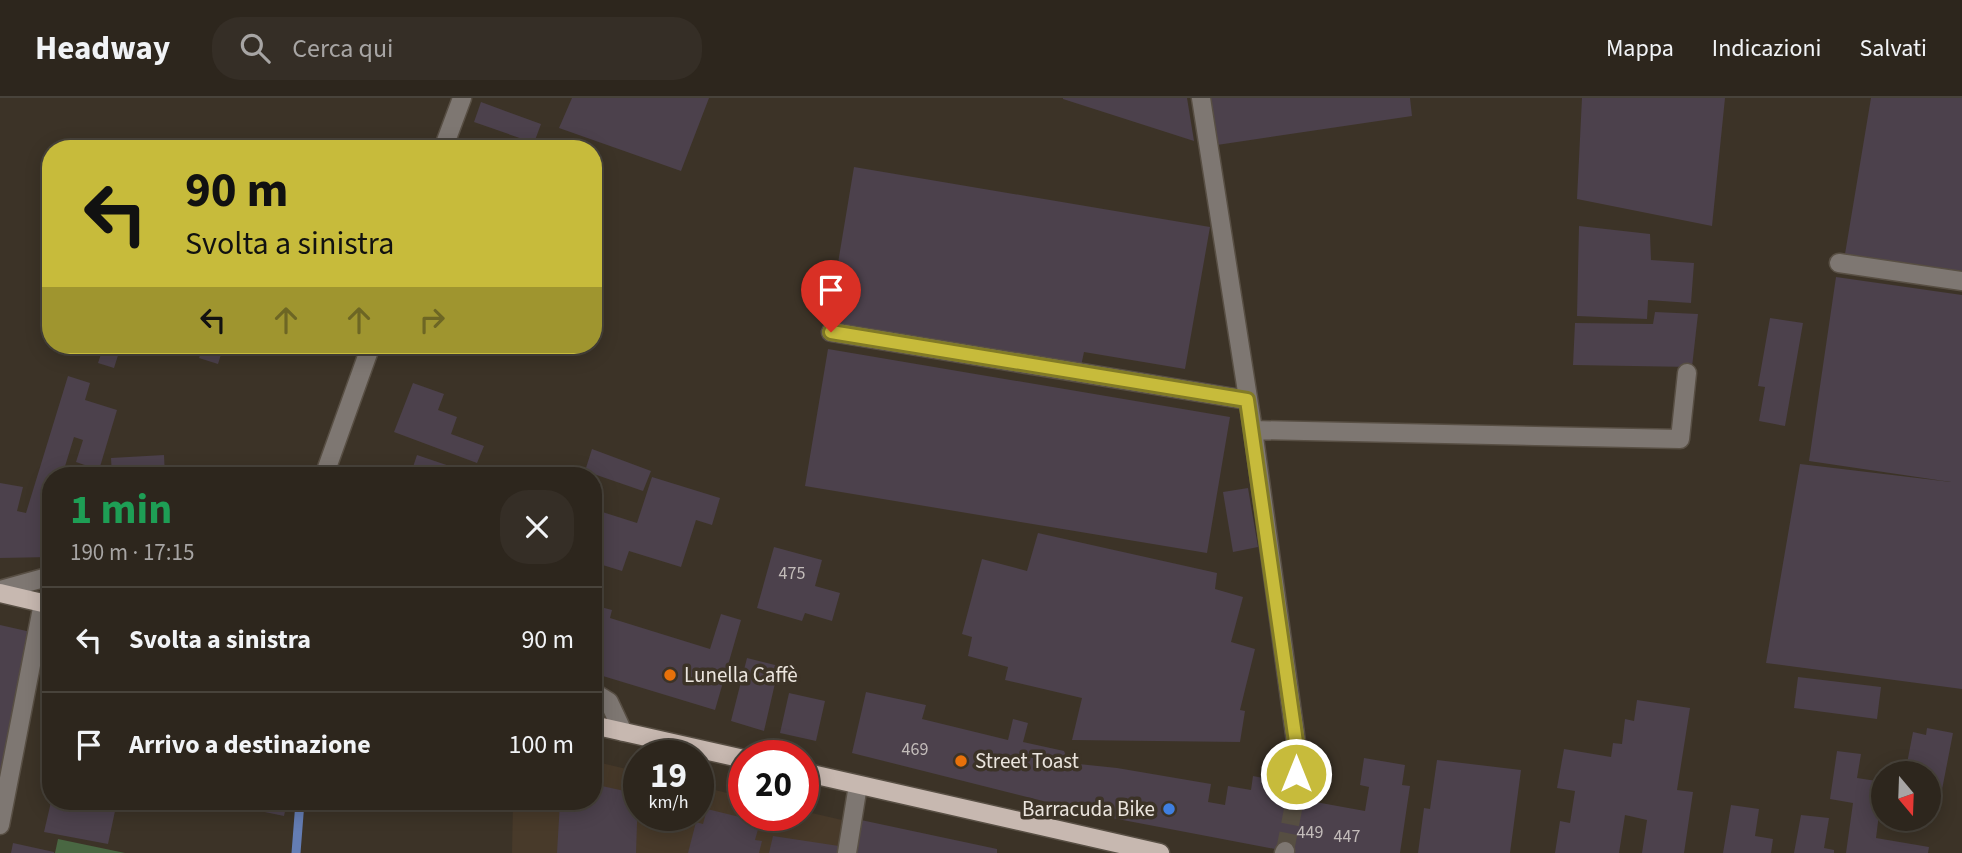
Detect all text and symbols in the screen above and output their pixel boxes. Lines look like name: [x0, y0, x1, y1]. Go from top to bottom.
search box: [212, 17, 702, 80]
text: Headway: [35, 25, 170, 72]
icon: search: [236, 29, 274, 67]
text: Cerca qui: [292, 30, 394, 67]
text: Mappa: [1606, 31, 1674, 66]
text: Indicazioni: [1712, 31, 1821, 66]
text: Salvati: [1859, 31, 1927, 66]
text: 90 m: [185, 156, 289, 226]
icon: left: [70, 168, 161, 259]
text: Svolta a sinistra: [185, 221, 394, 267]
pin: [801, 260, 861, 332]
icon: arrive: [812, 271, 850, 309]
icon: left: [194, 301, 232, 339]
icon: ahead: [267, 301, 305, 339]
icon: ahead: [340, 301, 378, 339]
icon: right: [413, 301, 451, 339]
text: 1 min: [70, 480, 172, 540]
button: close: [500, 490, 574, 564]
text: 190 m · 17:15: [70, 536, 194, 569]
house number: 475: [779, 561, 805, 586]
icon: left: [70, 621, 108, 659]
text: Svolta a sinistra: [129, 621, 311, 658]
text: 90 m: [521, 621, 574, 658]
place label: Lunella Caffè: [684, 660, 798, 690]
marker: Lunella Caffè: [662, 667, 678, 683]
icon: arrive: [70, 726, 108, 764]
text: Arrivo a destinazione: [129, 726, 371, 763]
text: 100 m: [508, 726, 574, 763]
house number: 469: [902, 737, 928, 762]
position arrow: [1259, 737, 1333, 811]
speed limit sign: 20: [728, 740, 819, 831]
place label: Street Toast: [975, 746, 1079, 776]
text: 19: [650, 751, 687, 801]
marker: Street Toast: [953, 753, 969, 769]
north arrow: [1871, 761, 1941, 831]
map controls: [1871, 761, 1941, 831]
text: km/h: [649, 790, 688, 815]
place label: Barracuda Bike: [1022, 794, 1155, 824]
marker: Barracuda Bike: [1161, 801, 1177, 817]
house number: 449: [1297, 820, 1323, 845]
house number: 447: [1334, 824, 1360, 849]

